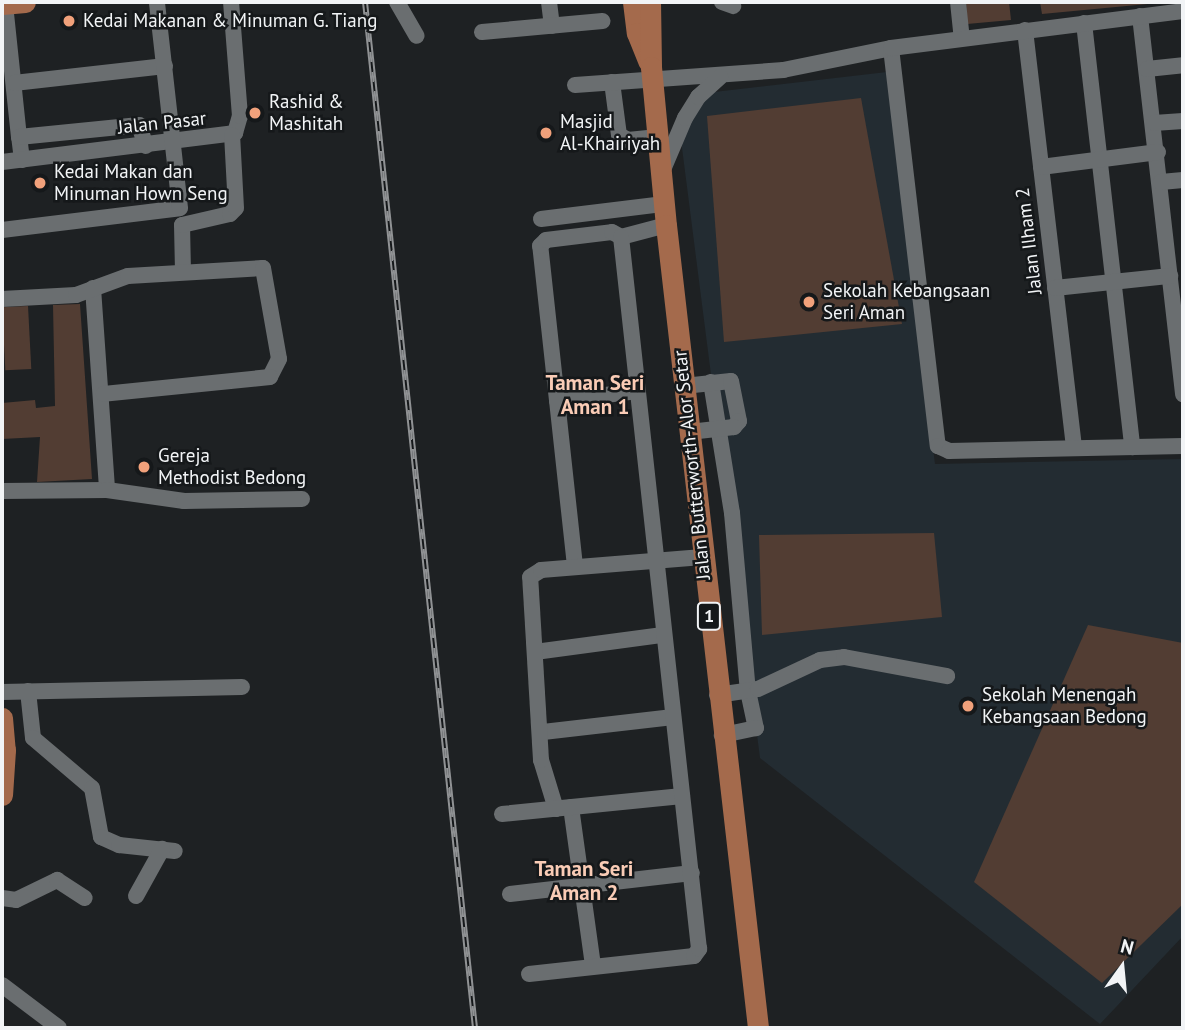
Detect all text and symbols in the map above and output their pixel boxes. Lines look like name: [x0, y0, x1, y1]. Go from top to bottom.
place label: Kedai Makanan & Minuman G. Tiang: [83, 10, 379, 32]
marker: Kedai Makanan & Minuman G. Tiang: [61, 13, 77, 29]
place label: Rashid & Mashitah: [269, 91, 344, 135]
marker: Rashid & Mashitah: [247, 105, 263, 121]
street label: Jalan Pasar: [117, 107, 207, 139]
place label: Masjid Al-Khairiyah: [560, 111, 660, 155]
marker: Masjid Al-Khairiyah: [538, 125, 554, 141]
place label: Kedai Makan dan Minuman Hown Seng: [54, 161, 228, 205]
marker: Kedai Makan dan Minuman Hown Seng: [32, 175, 48, 191]
street label: Jalan Ilham 2: [1011, 186, 1047, 296]
place label: Sekolah Kebangsaan Seri Aman: [823, 280, 990, 324]
marker: Sekolah Kebangsaan Seri Aman: [801, 294, 817, 310]
street label: Jalan Butterworth-Alor Setar: [669, 349, 715, 581]
district label: Taman Seri Aman 1: [545, 370, 645, 420]
place label: Gereja Methodist Bedong: [158, 445, 306, 489]
marker: Gereja Methodist Bedong: [136, 459, 152, 475]
road number: 1: [697, 602, 721, 630]
place label: Sekolah Menengah Kebangsaan Bedong: [982, 684, 1147, 728]
marker: Sekolah Menengah Kebangsaan Bedong: [960, 698, 976, 714]
district label: Taman Seri Aman 2: [534, 856, 634, 906]
north arrow: [1087, 932, 1157, 1002]
text: N: [1118, 934, 1137, 960]

